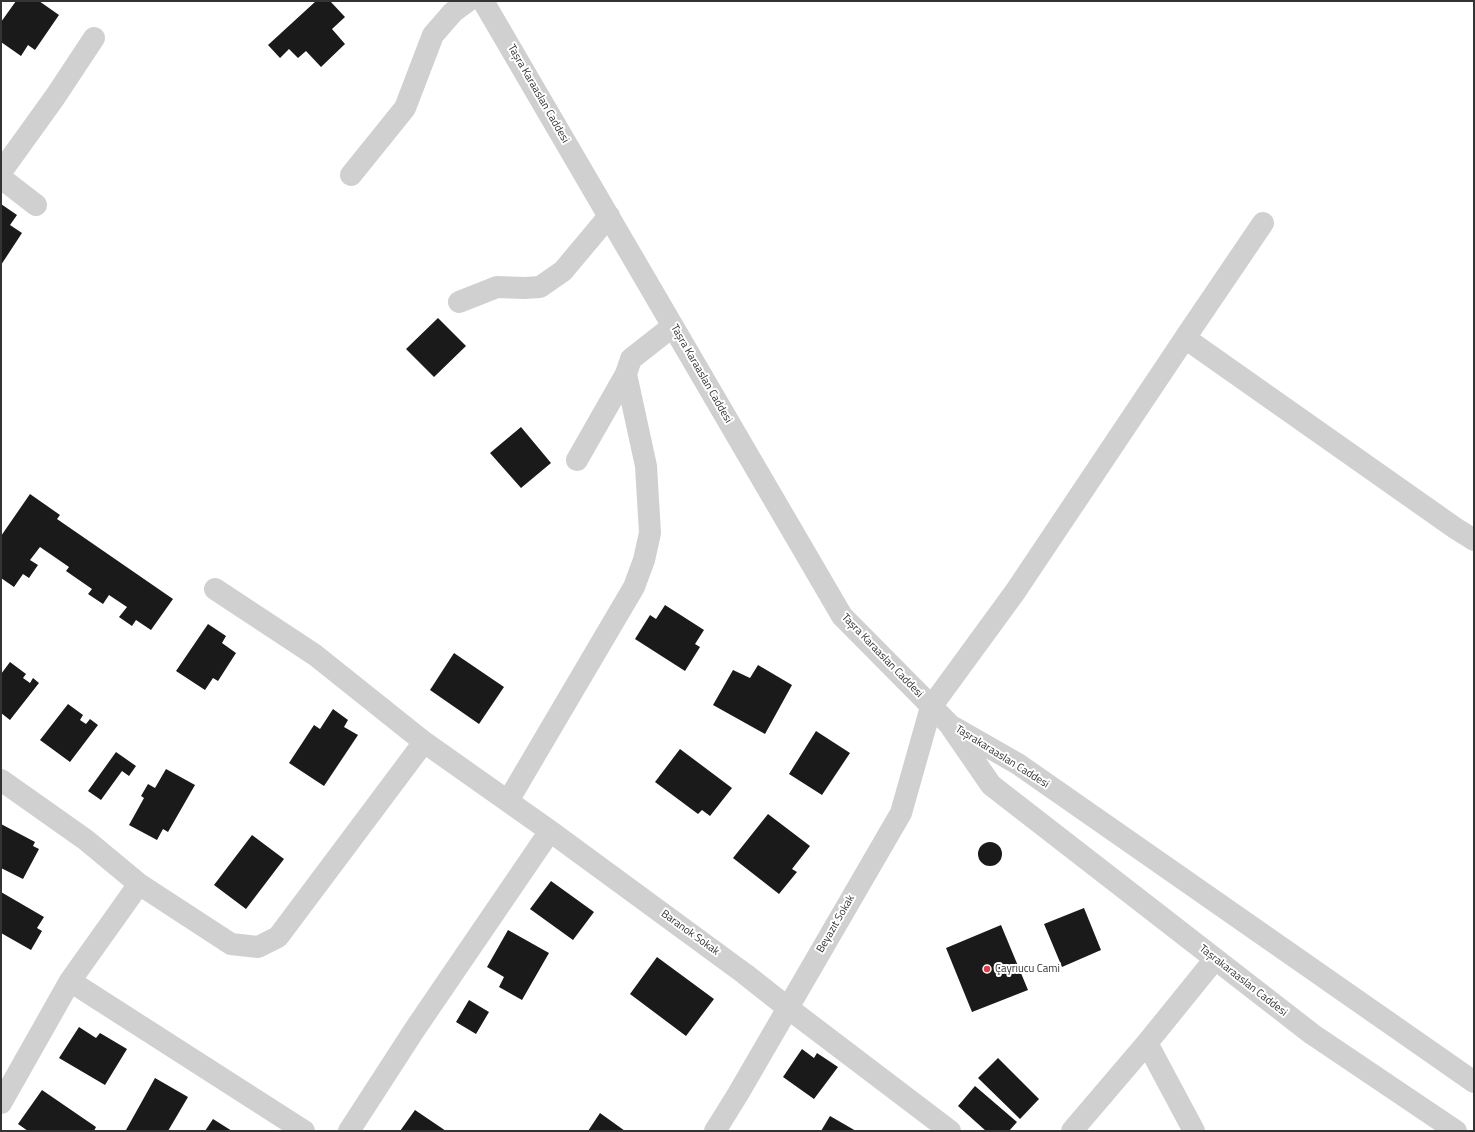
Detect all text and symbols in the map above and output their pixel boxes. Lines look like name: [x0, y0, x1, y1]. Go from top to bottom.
street label: Taşra Karaaslan Caddesi: [504, 42, 572, 146]
street label: Taşra Karaaslan Caddesi: [667, 322, 735, 426]
street label: Taşra Karaaslan Caddesi: [839, 611, 925, 701]
street label: Taşrakaraaslan Caddesi: [953, 723, 1051, 791]
street label: Beyazıt Sokak: [814, 893, 858, 955]
street label: Baranok Sokak: [658, 907, 722, 959]
street label: Taşrakaraaslan Caddesi: [1196, 943, 1290, 1019]
place label: Çayrıucu Cami: [995, 962, 1060, 976]
marker: Çayrıucu Cami: [982, 964, 992, 974]

